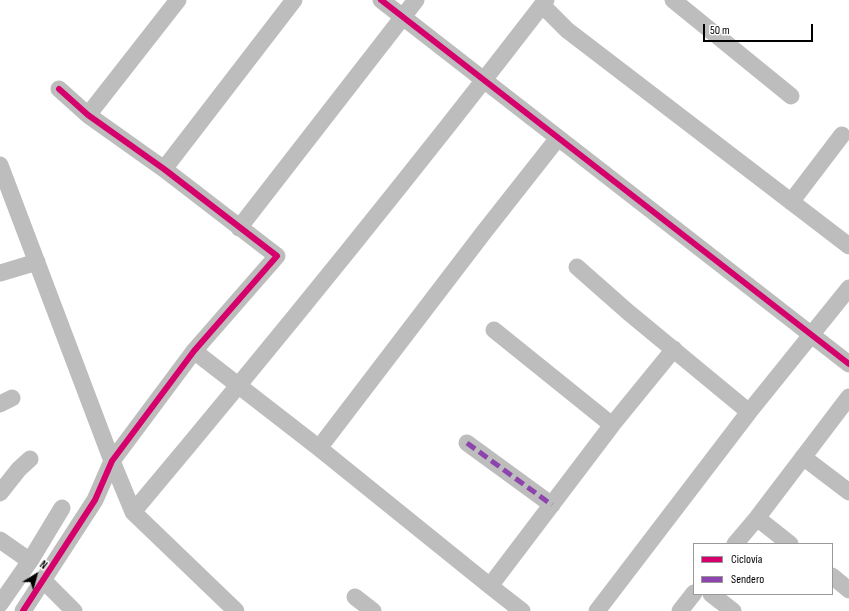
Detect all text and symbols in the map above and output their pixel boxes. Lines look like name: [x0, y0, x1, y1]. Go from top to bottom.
scale bar: [705, 16, 815, 42]
text: 50 m: [710, 23, 730, 38]
legend: [693, 543, 833, 595]
text: Ciclovía: [731, 552, 762, 567]
north arrow: [16, 555, 56, 595]
text: N: [37, 558, 50, 572]
text: Sendero: [731, 572, 764, 587]

